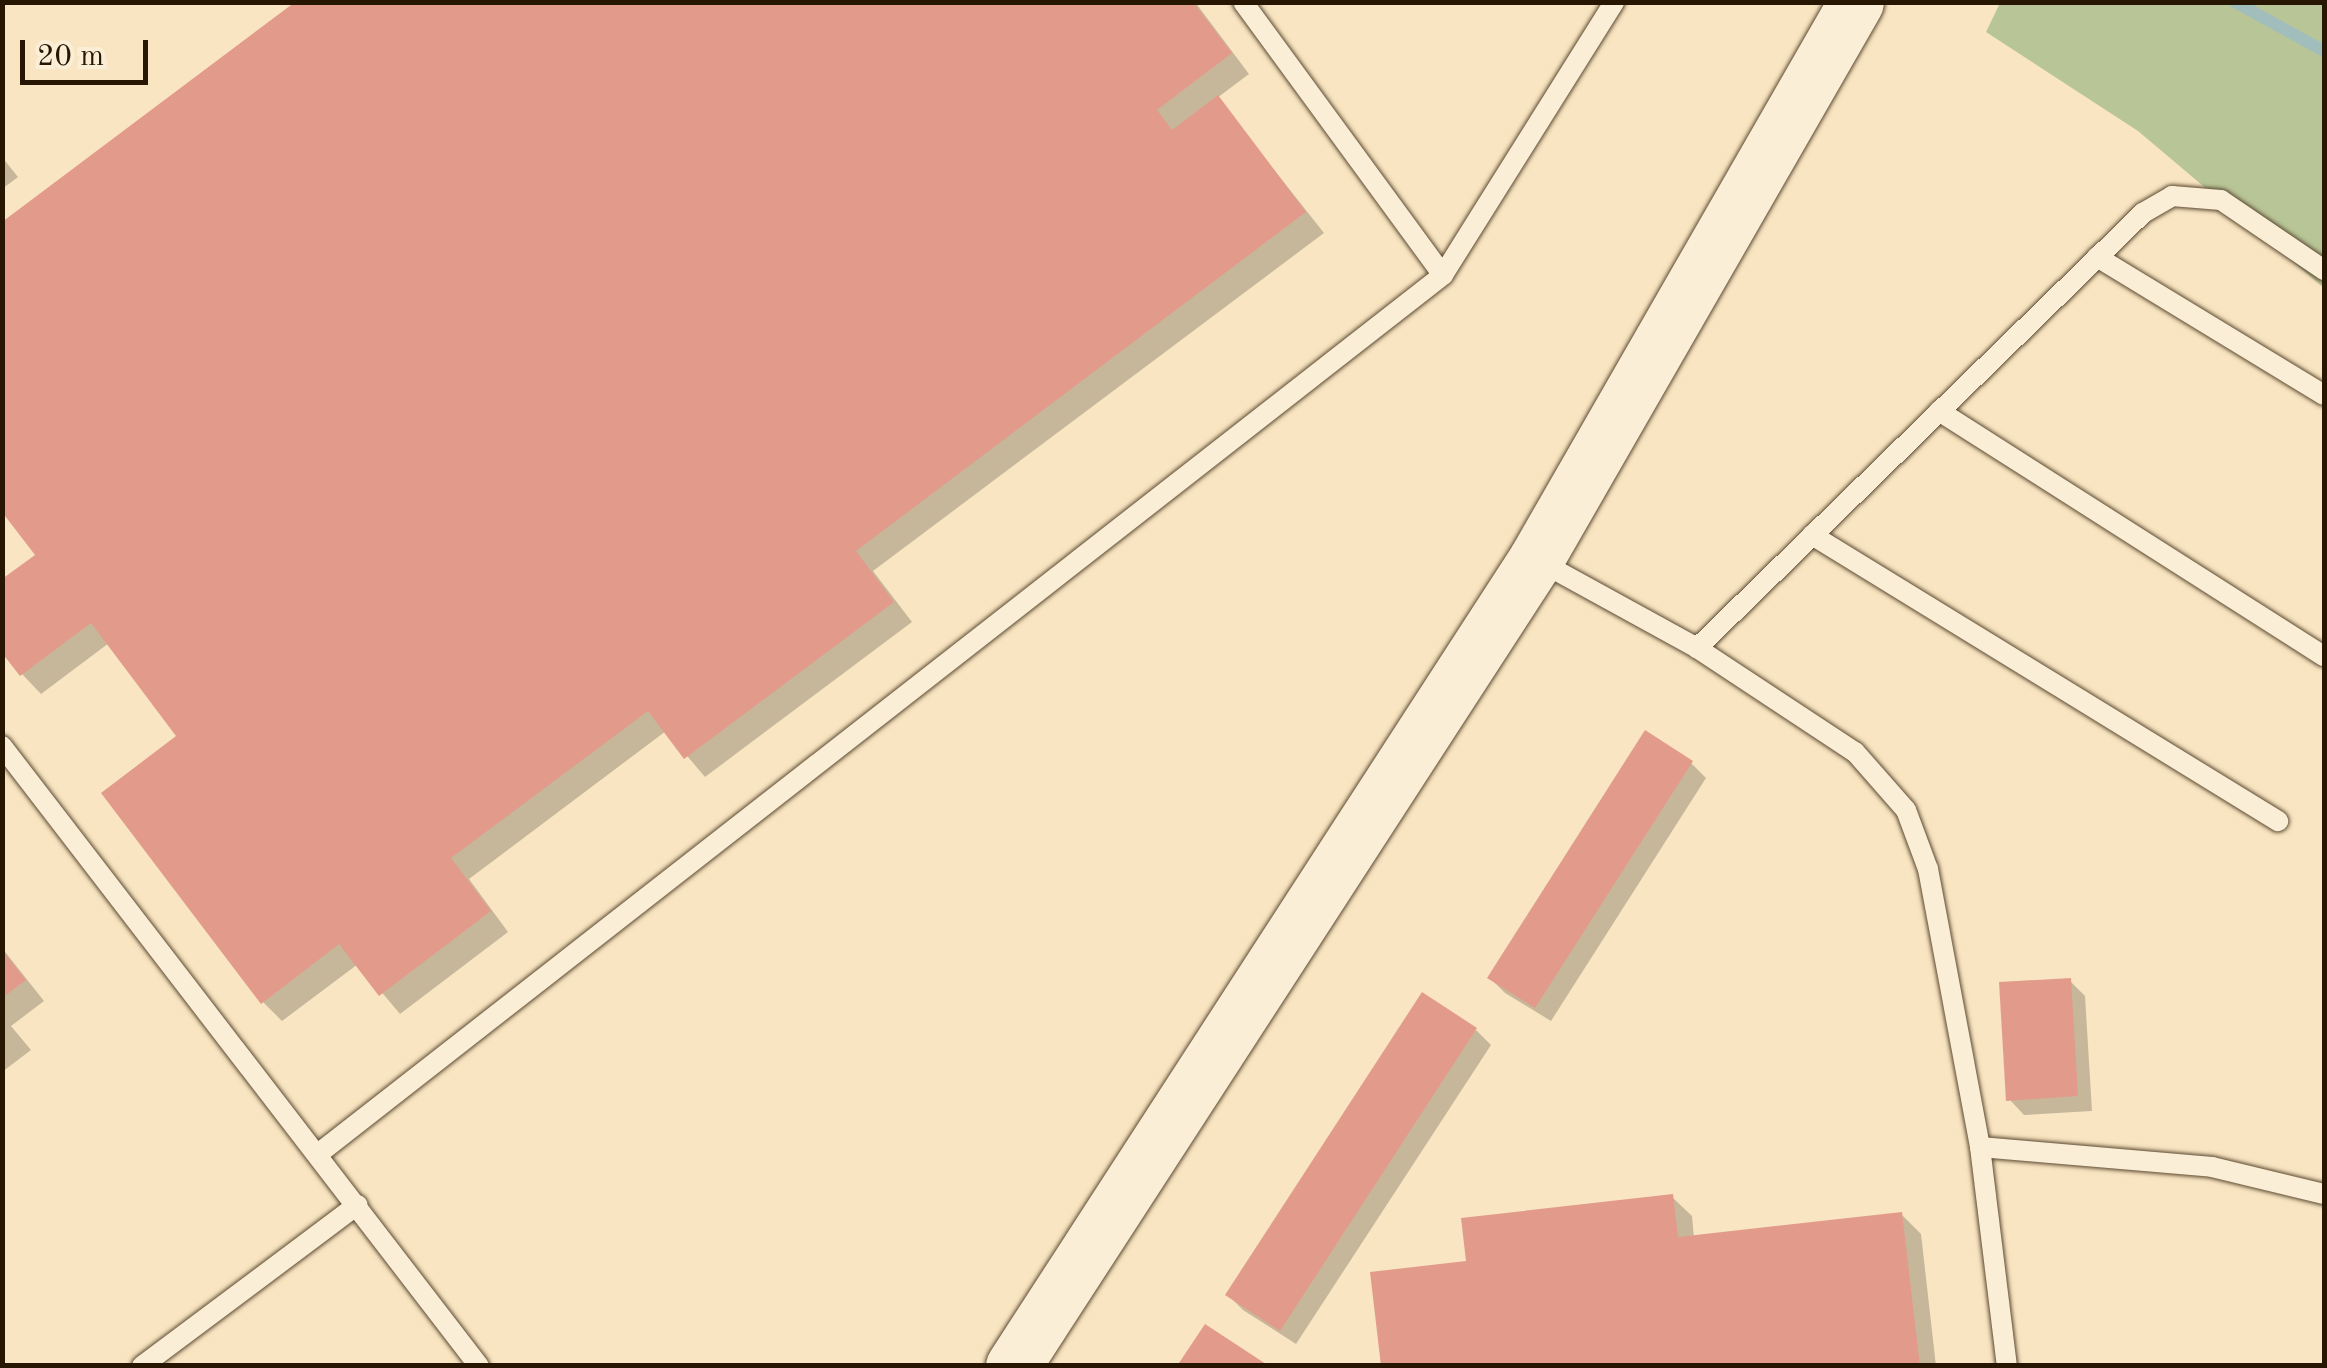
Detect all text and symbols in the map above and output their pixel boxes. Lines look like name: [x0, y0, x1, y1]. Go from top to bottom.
scale bar: [25, 20, 152, 82]
text: 20 m: [37, 42, 104, 72]

